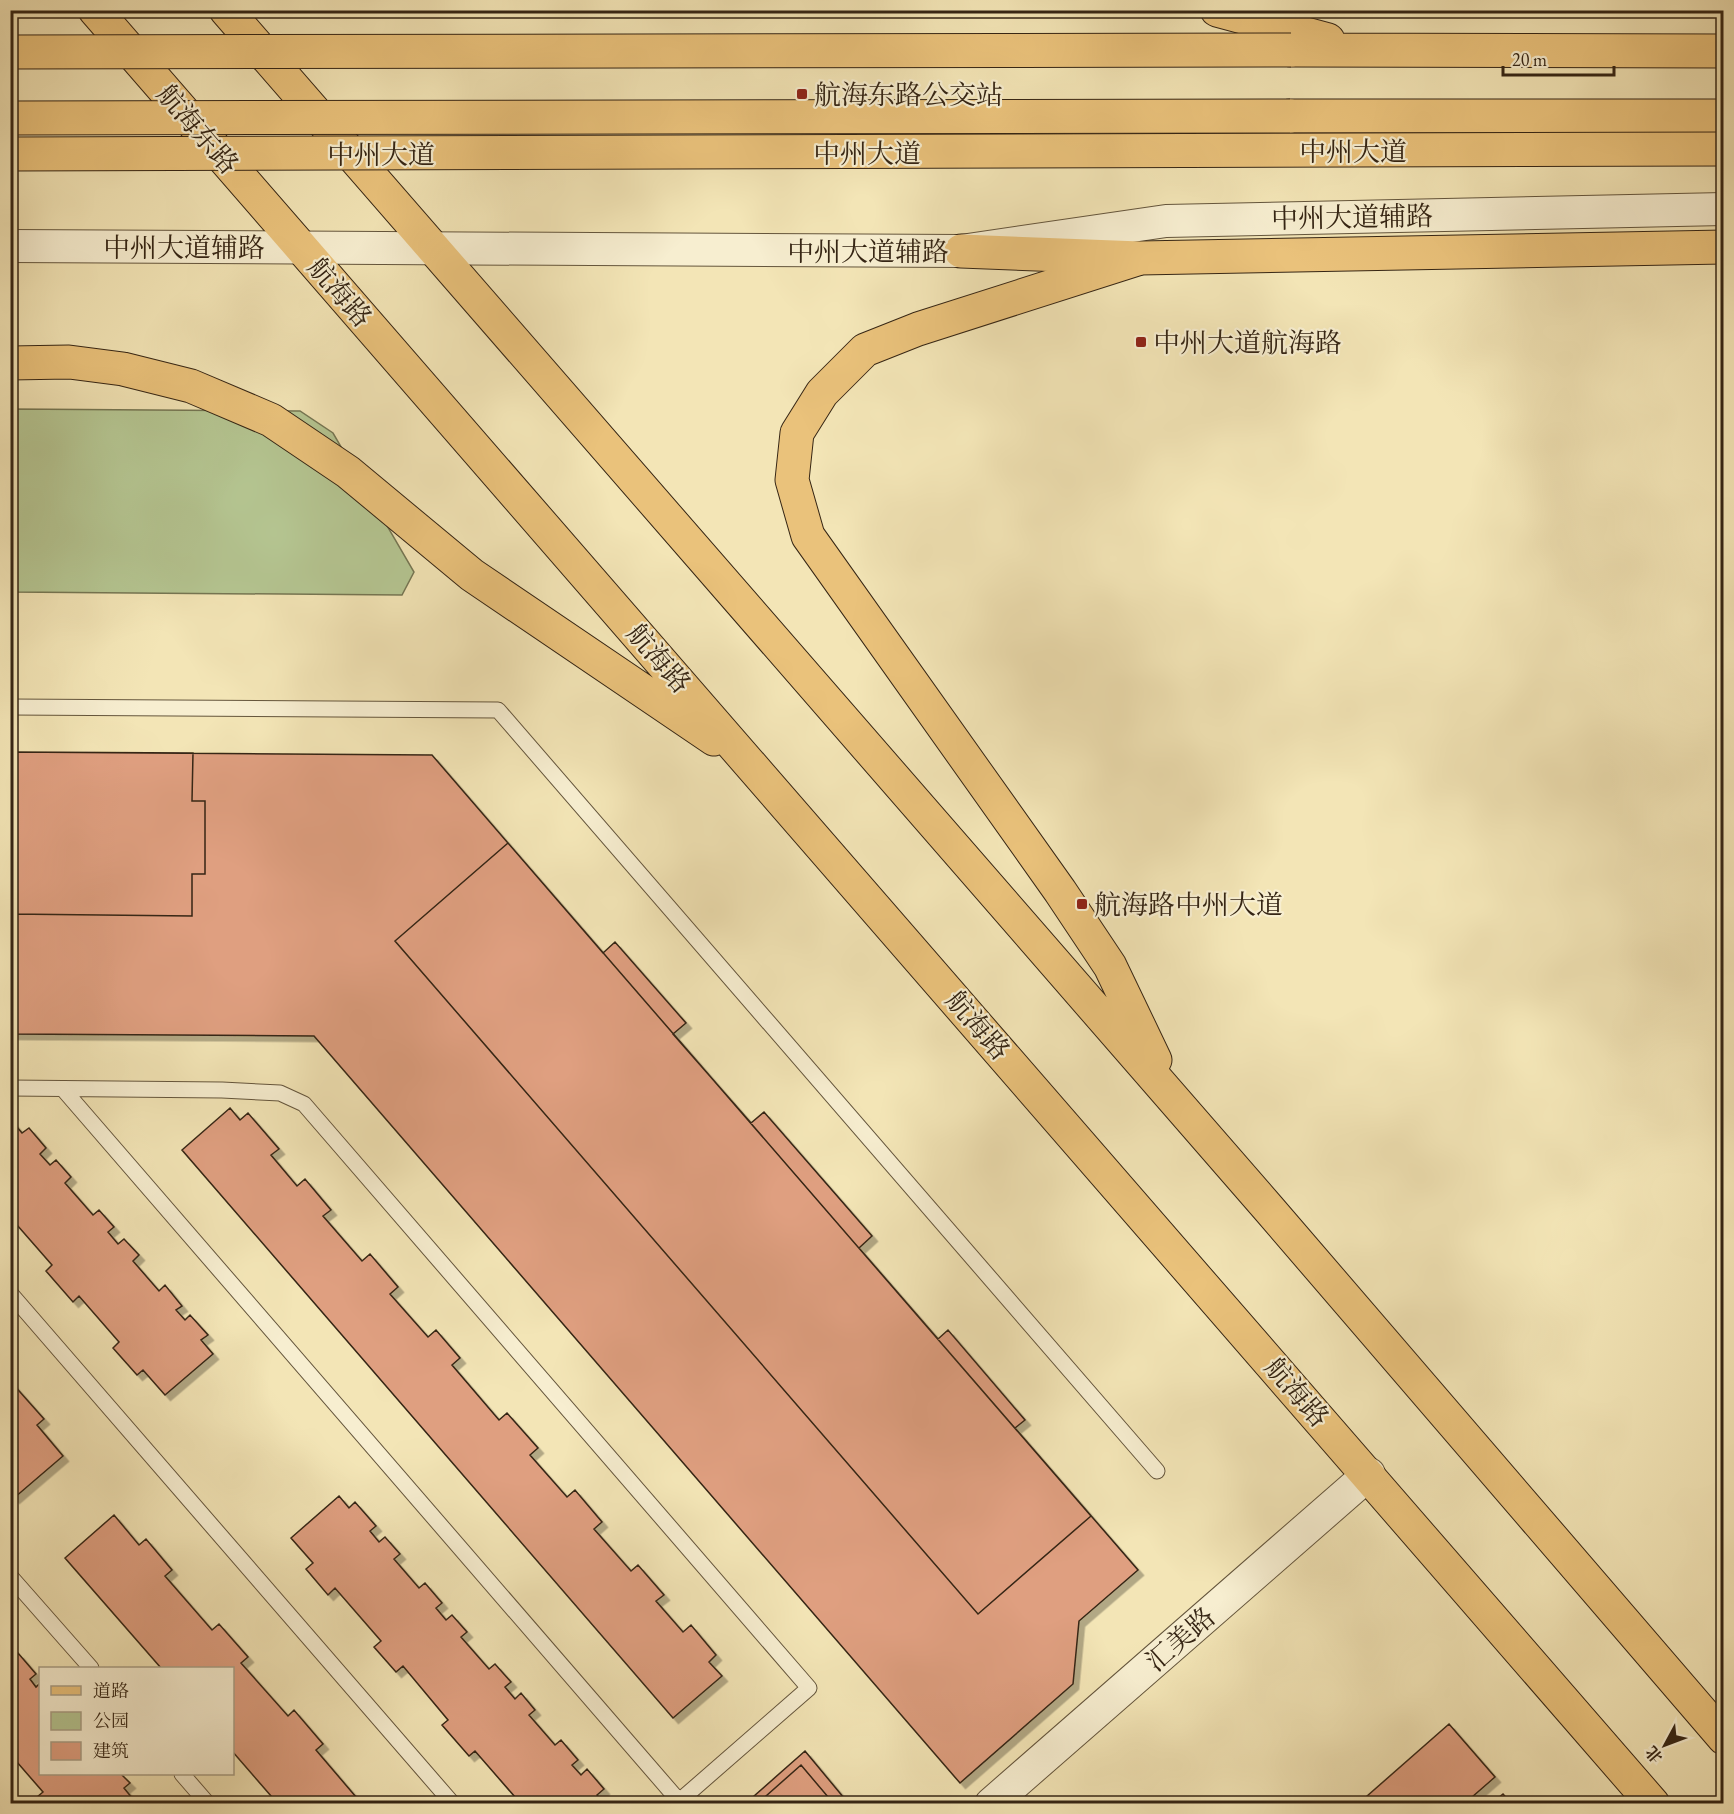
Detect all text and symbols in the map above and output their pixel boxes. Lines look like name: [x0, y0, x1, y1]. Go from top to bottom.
scale bar: [1503, 39, 1614, 77]
text: 20 m: [1512, 48, 1547, 71]
street label: 航海东路: [149, 77, 247, 181]
place label: 航海东路公交站: [814, 77, 1003, 112]
marker: 航海东路公交站: [795, 87, 809, 101]
street label: 中州大道: [1299, 134, 1407, 169]
street label: 中州大道: [813, 136, 921, 171]
street label: 中州大道: [327, 137, 435, 172]
street label: 中州大道辅路: [1271, 198, 1433, 236]
street label: 中州大道辅路: [103, 230, 265, 265]
street label: 中州大道辅路: [787, 234, 949, 269]
street label: 航海路: [300, 250, 380, 334]
place label: 中州大道航海路: [1153, 325, 1342, 360]
marker: 中州大道航海路: [1134, 335, 1148, 349]
street label: 航海路: [619, 616, 699, 700]
place label: 航海路中州大道: [1094, 887, 1283, 922]
marker: 航海路中州大道: [1075, 897, 1089, 911]
street label: 航海路: [938, 983, 1018, 1067]
street label: 航海路: [1257, 1350, 1337, 1434]
street label: 汇美路: [1138, 1599, 1222, 1679]
legend: [39, 1667, 234, 1775]
text: 道路: [93, 1679, 129, 1702]
text: 公园: [93, 1709, 129, 1732]
north arrow: [1635, 1715, 1695, 1775]
text: 建筑: [93, 1739, 129, 1762]
text: 北: [1641, 1742, 1667, 1767]

